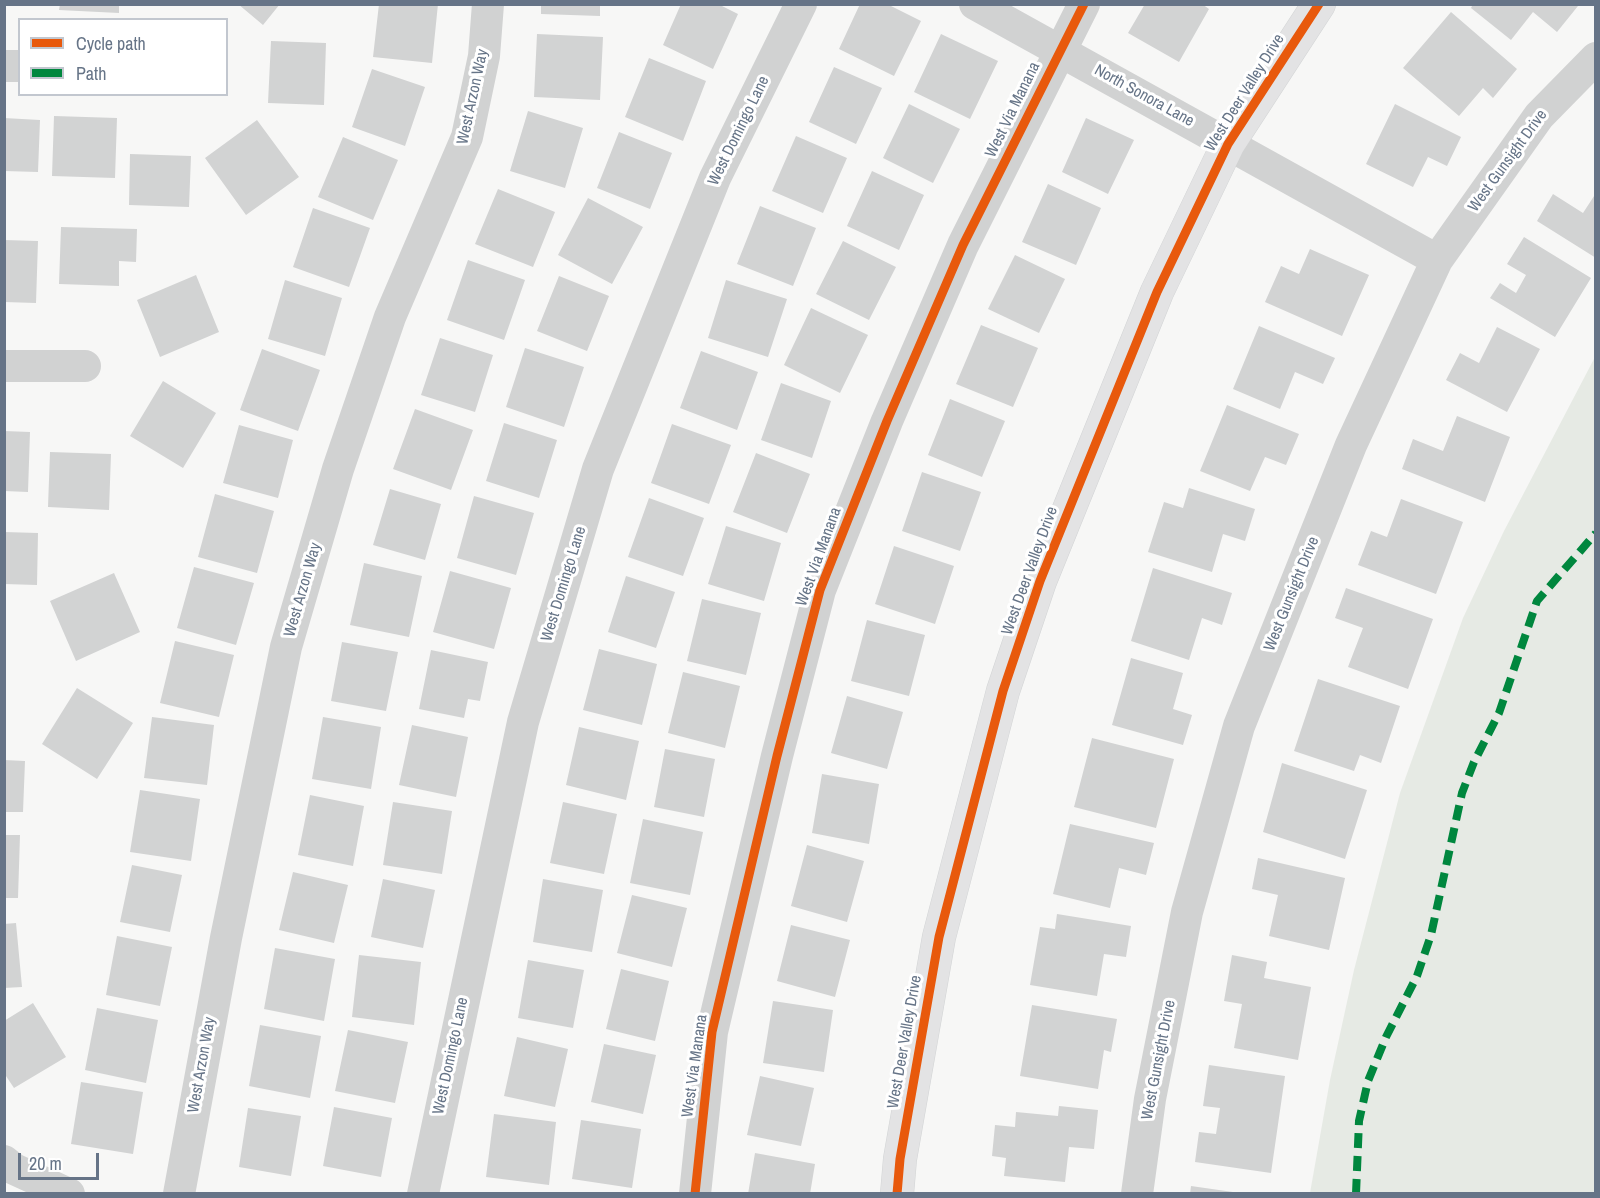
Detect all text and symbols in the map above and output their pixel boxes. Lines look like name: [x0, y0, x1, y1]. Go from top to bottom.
legend: [18, 18, 228, 96]
text: Cycle path: [76, 31, 146, 56]
street label: West Deer Valley Drive: [1201, 31, 1289, 155]
street label: West Arzon Way: [454, 48, 492, 146]
street label: West Via Manana: [982, 59, 1044, 161]
text: Path: [76, 61, 106, 86]
street label: North Sonora Lane: [1091, 61, 1197, 131]
street label: West Domingo Lane: [704, 73, 774, 189]
street label: West Gunsight Drive: [1465, 106, 1551, 216]
street label: West Deer Valley Drive: [998, 504, 1062, 638]
street label: West Via Manana: [792, 505, 846, 609]
street label: West Domingo Lane: [537, 524, 591, 644]
street label: West Gunsight Drive: [1260, 534, 1324, 654]
street label: West Arzon Way: [280, 541, 326, 639]
street label: West Deer Valley Drive: [884, 974, 926, 1110]
street label: West Domingo Lane: [429, 996, 473, 1116]
street label: West Gunsight Drive: [1138, 999, 1180, 1121]
street label: West Via Manana: [678, 1013, 712, 1119]
street label: West Arzon Way: [184, 1016, 220, 1114]
scale bar: [21, 1141, 102, 1179]
text: 20 m: [29, 1151, 62, 1176]

